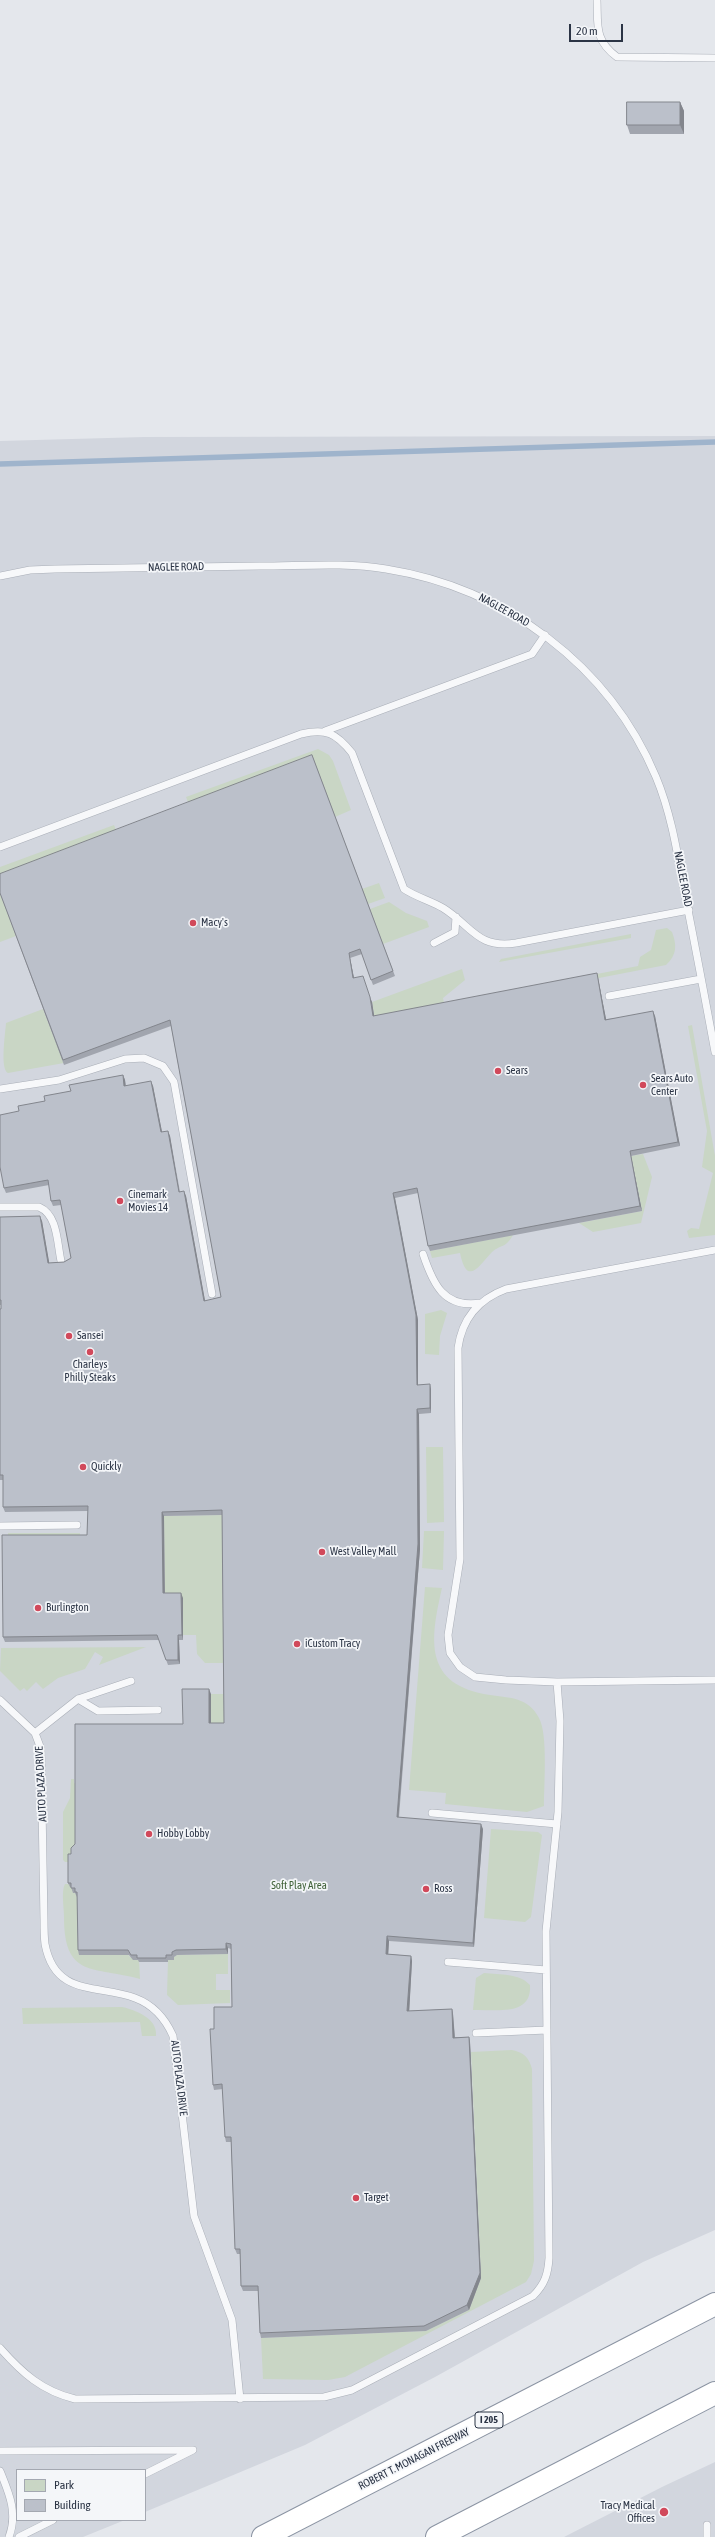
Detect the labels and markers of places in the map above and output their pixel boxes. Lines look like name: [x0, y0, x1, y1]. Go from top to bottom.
place label: Macy's: [201, 916, 228, 930]
marker: Macy's: [188, 918, 198, 928]
place label: Sears: [506, 1064, 528, 1078]
marker: Sears: [493, 1066, 503, 1076]
place label: Sears Auto Center: [651, 1072, 693, 1098]
marker: Sears Auto Center: [638, 1080, 648, 1090]
place label: Cinemark Movies 14: [128, 1188, 168, 1214]
marker: Cinemark Movies 14: [115, 1196, 125, 1206]
place label: Sansei: [77, 1329, 103, 1343]
marker: Sansei: [64, 1331, 74, 1341]
marker: Charleys Philly Steaks: [85, 1347, 95, 1357]
place label: Charleys Philly Steaks: [64, 1358, 116, 1384]
place label: Quickly: [91, 1460, 122, 1474]
marker: Quickly: [78, 1462, 88, 1472]
place label: West Valley Mall: [330, 1545, 396, 1559]
marker: West Valley Mall: [317, 1547, 327, 1557]
place label: Burlington: [46, 1601, 89, 1615]
marker: Burlington: [33, 1603, 43, 1613]
place label: iCustom Tracy: [305, 1637, 360, 1651]
marker: iCustom Tracy: [292, 1639, 302, 1649]
place label: Hobby Lobby: [157, 1827, 209, 1841]
marker: Hobby Lobby: [144, 1829, 154, 1839]
place label: Ross: [434, 1882, 452, 1896]
marker: Ross: [421, 1884, 431, 1894]
place label: Target: [364, 2191, 389, 2205]
marker: Target: [351, 2193, 361, 2203]
place label: Tracy Medical Offices: [600, 2499, 655, 2525]
marker: Tracy Medical Offices: [658, 2506, 670, 2518]

